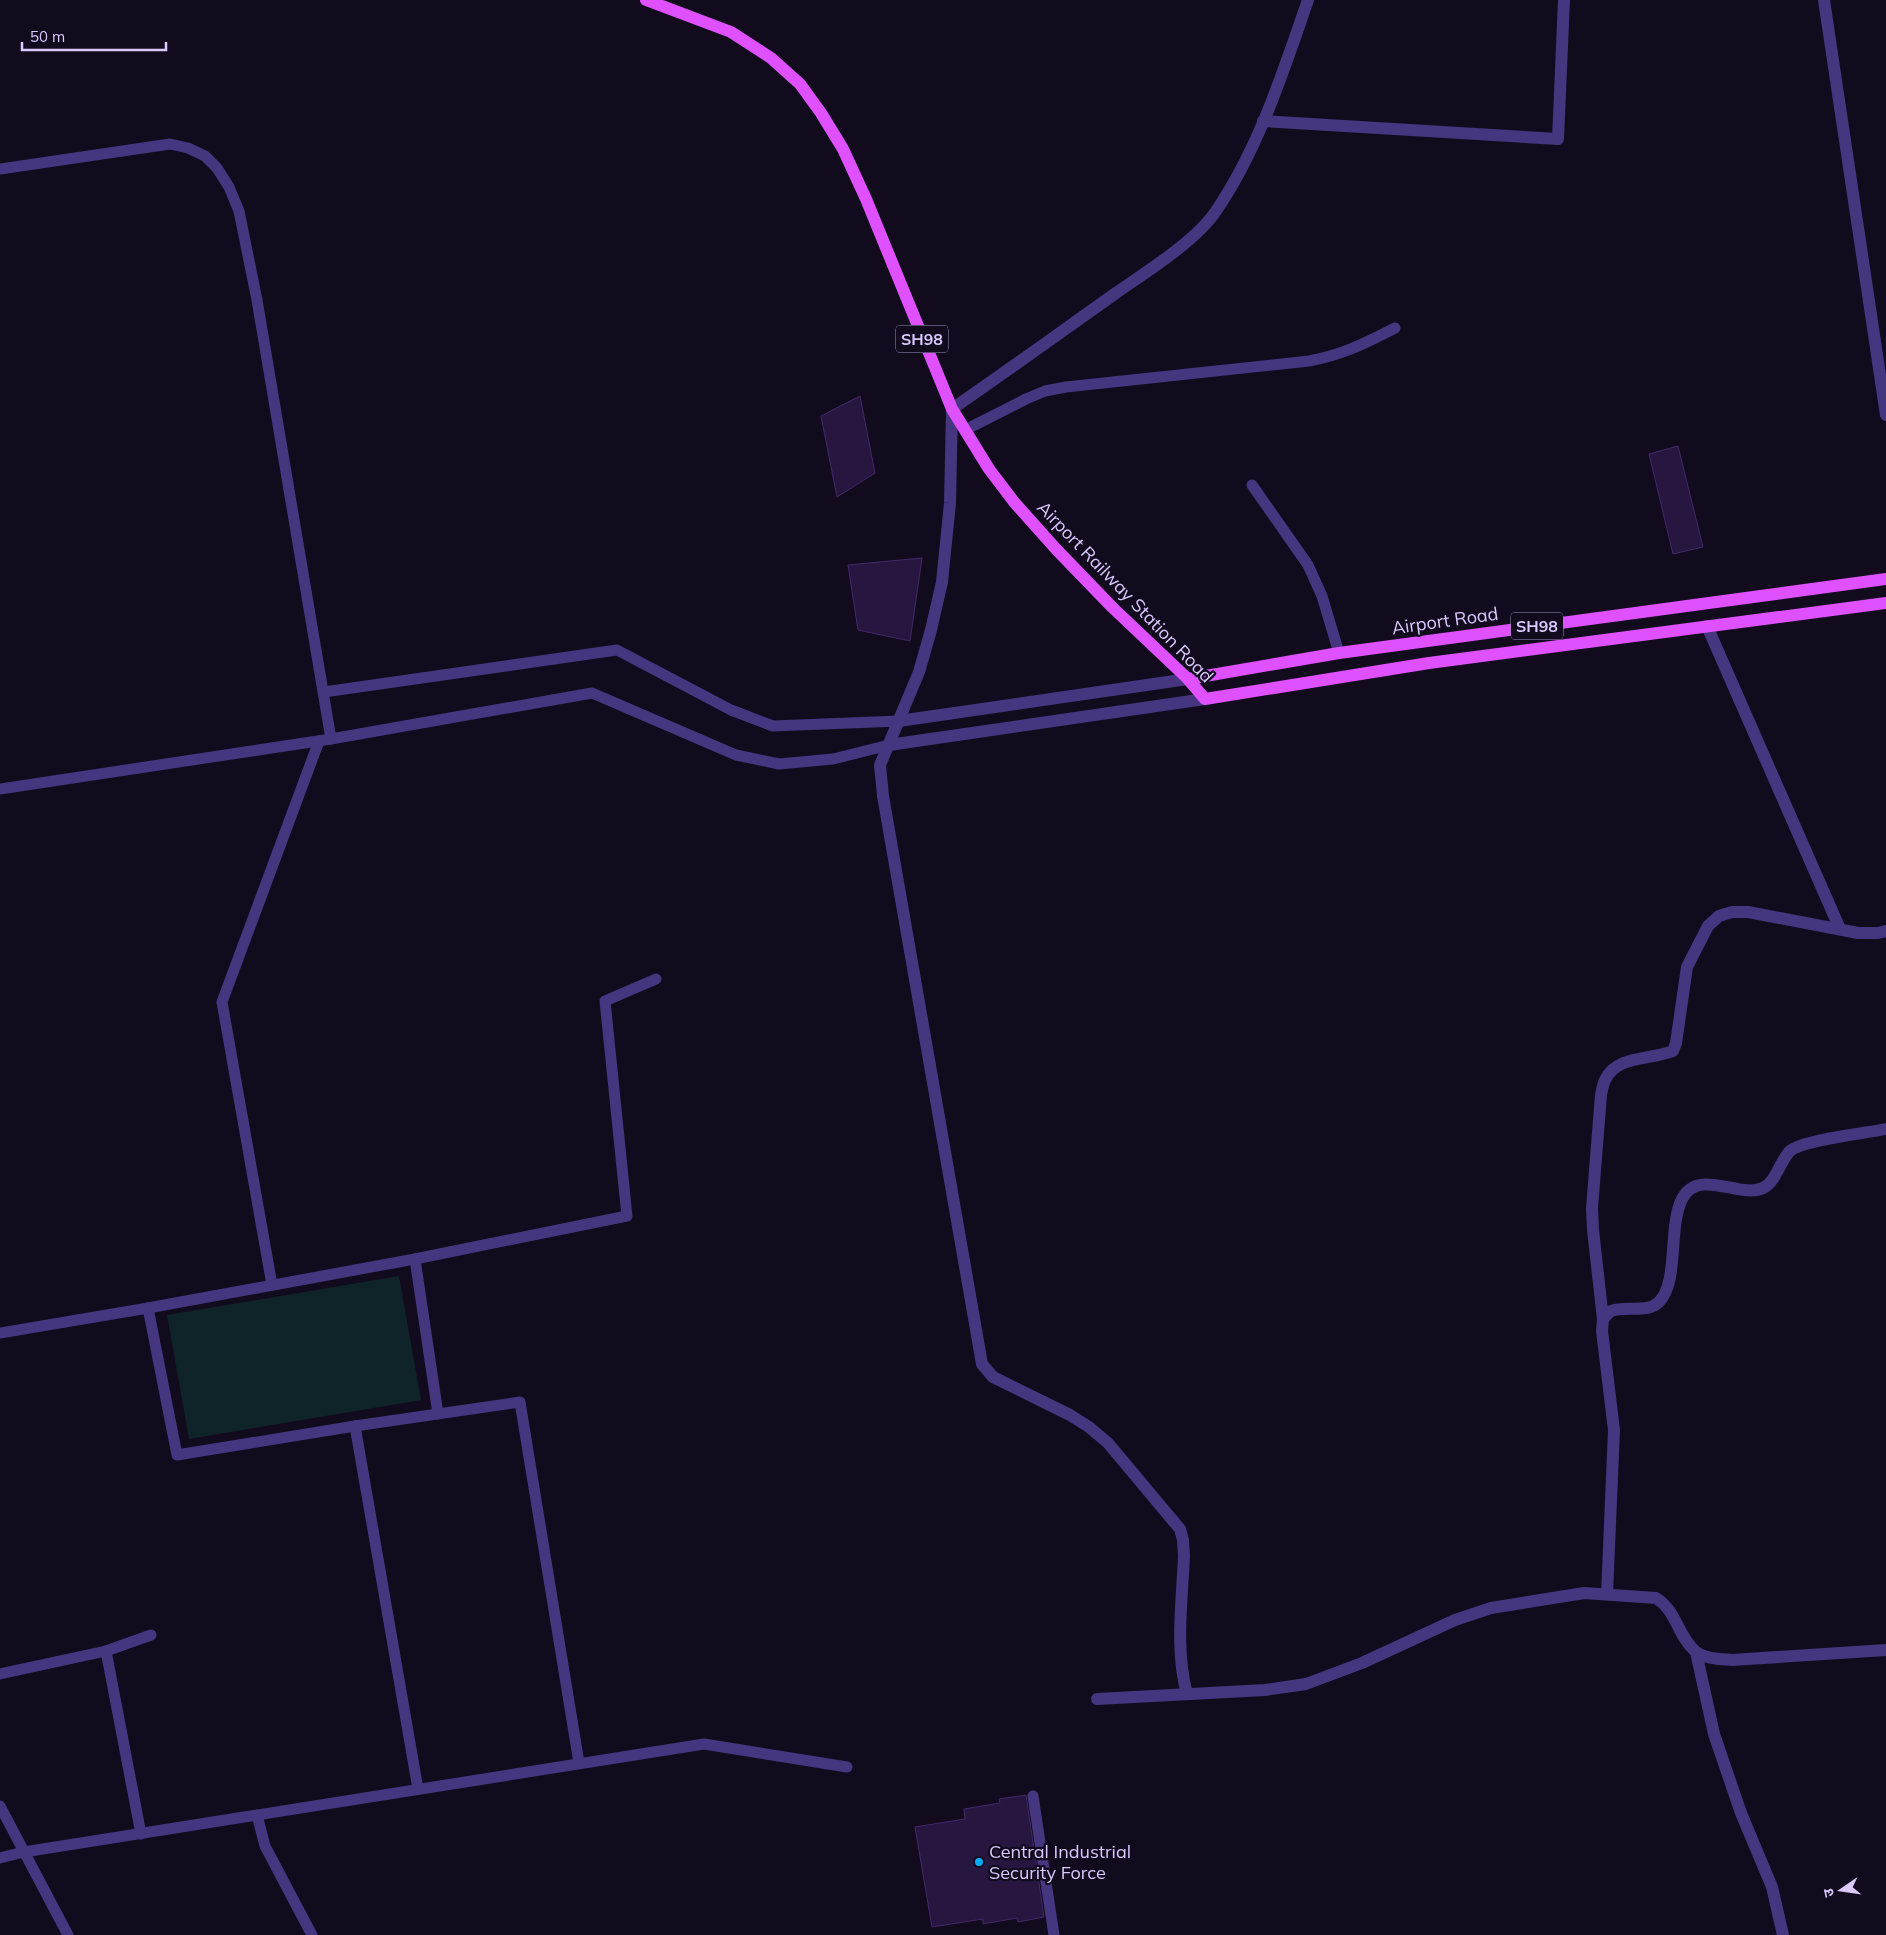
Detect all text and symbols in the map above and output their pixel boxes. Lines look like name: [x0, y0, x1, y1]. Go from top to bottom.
scale bar: [22, 20, 166, 52]
text: 50 m: [30, 27, 65, 46]
road number: SH98: [896, 326, 948, 352]
street label: Airport Railway Station Road: [1032, 496, 1218, 687]
street label: Airport Road: [1390, 602, 1500, 639]
road number: SH98: [1511, 612, 1563, 640]
place label: Central Industrial Security Force: [989, 1840, 1131, 1884]
marker: Central Industrial Security Force: [973, 1856, 985, 1868]
north arrow: [1816, 1865, 1866, 1915]
text: उ: [1818, 1886, 1838, 1899]

